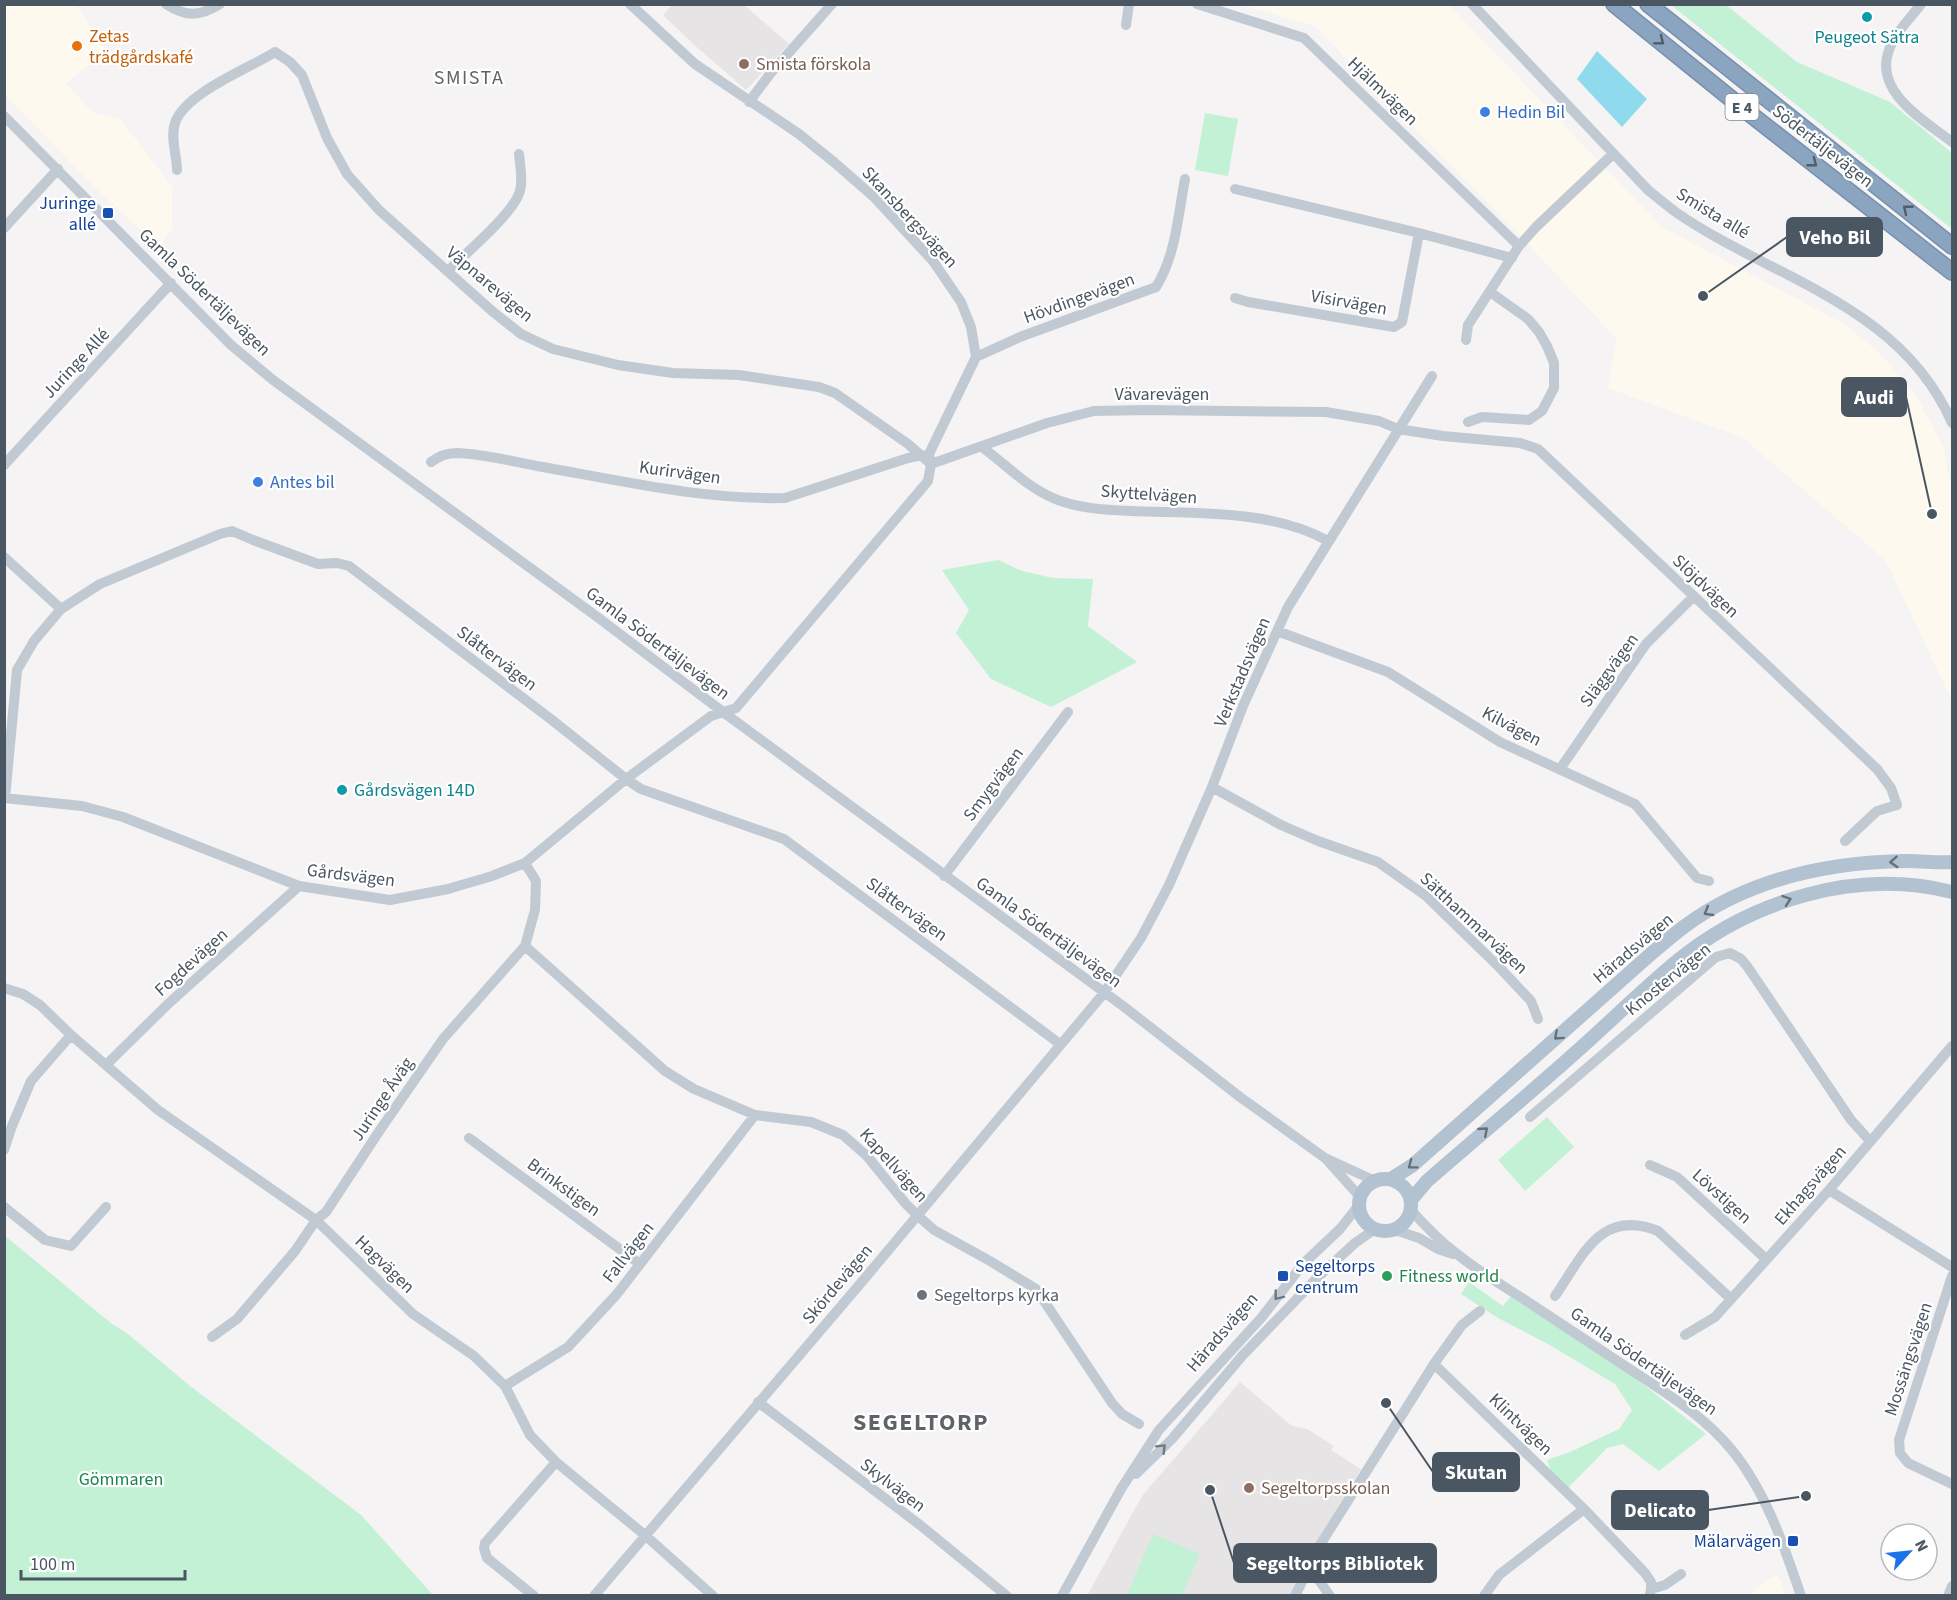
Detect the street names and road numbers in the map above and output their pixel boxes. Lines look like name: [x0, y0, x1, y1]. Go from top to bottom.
street label: Hjälmvägen: [1342, 51, 1424, 131]
road number: E 4: [1726, 94, 1758, 120]
street label: Södertäljevägen: [1767, 99, 1879, 194]
street label: Skansbergsvägen: [856, 161, 963, 274]
street label: Smista allé: [1671, 182, 1754, 245]
street label: Gamla Södertäljevägen: [133, 223, 276, 362]
street label: Väpnarevägen: [441, 241, 539, 328]
street label: Hövdingevägen: [1020, 267, 1138, 330]
street label: Visirvägen: [1309, 283, 1389, 321]
street label: Juringe Allé: [37, 323, 116, 404]
street label: Vävarevägen: [1115, 382, 1209, 407]
street label: Kurirvägen: [638, 454, 722, 491]
street label: Skyttelvägen: [1100, 479, 1198, 510]
street label: Slöjdvägen: [1667, 549, 1745, 624]
street label: Gamla Södertäljevägen: [580, 581, 735, 706]
street label: Verkstadsvägen: [1208, 613, 1277, 731]
street label: Slåttervägen: [451, 620, 542, 697]
street label: Släggvägen: [1574, 628, 1645, 712]
street label: Kilvägen: [1478, 700, 1546, 753]
street label: Smygvägen: [957, 742, 1029, 826]
street label: Gårdsvägen: [305, 858, 396, 893]
street label: Sätthammarvägen: [1414, 867, 1533, 980]
street label: Slåttervägen: [861, 871, 952, 947]
street label: Gamla Södertäljevägen: [971, 871, 1127, 994]
street label: Häradsvägen: [1588, 907, 1679, 989]
street label: Fogdevägen: [149, 923, 234, 1002]
street label: Knostervägen: [1620, 937, 1716, 1022]
street label: Juringe Åväg: [345, 1052, 420, 1146]
street label: Kapellvägen: [853, 1123, 934, 1208]
street label: Ekhagsvägen: [1769, 1140, 1852, 1231]
street label: Brinkstigen: [522, 1152, 606, 1223]
street label: Lövstigen: [1687, 1163, 1757, 1230]
street label: Fallvägen: [597, 1217, 660, 1288]
street label: Hagvägen: [349, 1229, 420, 1299]
street label: Skördevägen: [796, 1239, 878, 1330]
street label: Häradsvägen: [1181, 1287, 1264, 1377]
street label: Mossängsvägen: [1878, 1299, 1939, 1419]
street label: Gamla Södertäljevägen: [1565, 1301, 1722, 1422]
street label: Klintvägen: [1483, 1388, 1558, 1461]
street label: Skylvägen: [855, 1452, 931, 1518]

